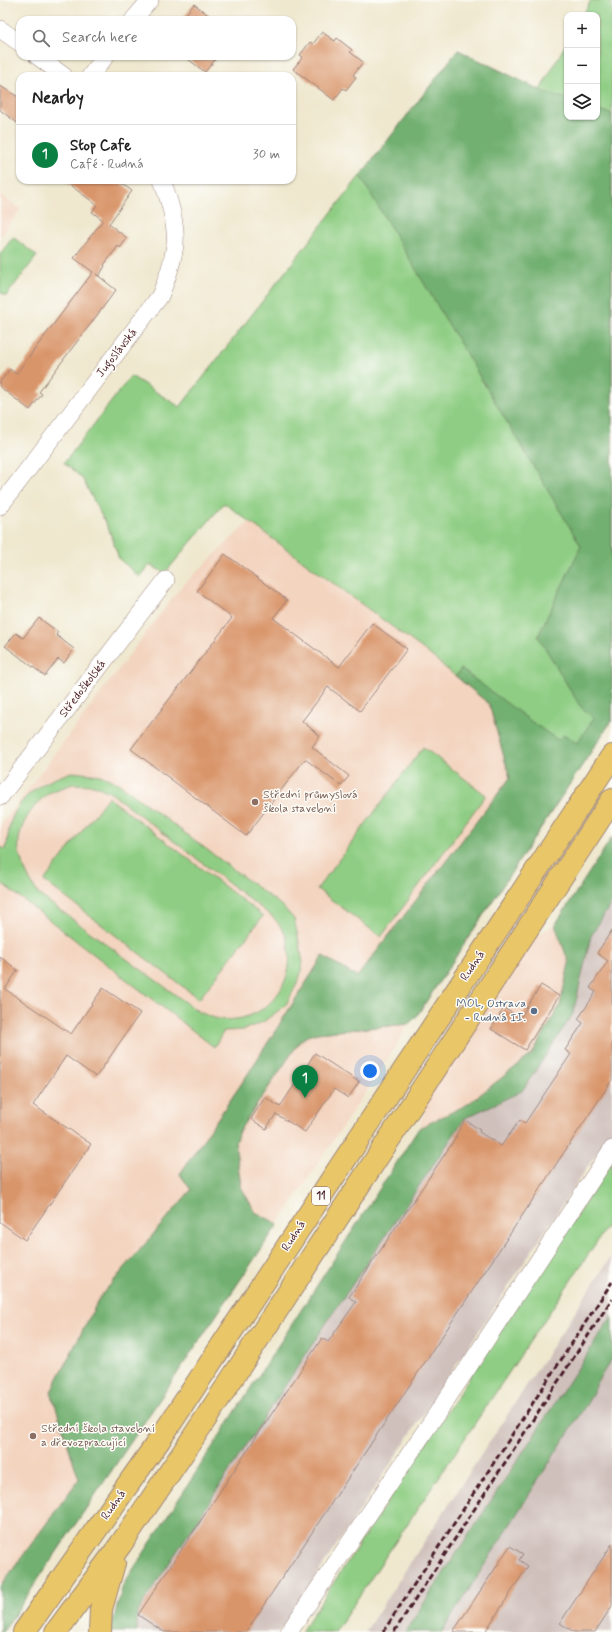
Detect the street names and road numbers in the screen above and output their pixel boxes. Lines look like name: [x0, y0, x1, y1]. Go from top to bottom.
street label: Jugoslávská: [93, 325, 142, 381]
street label: Středoškolská: [56, 657, 110, 721]
street label: Rudná: [457, 947, 489, 984]
road number: 11: [312, 1187, 330, 1205]
street label: Rudná: [278, 1217, 310, 1254]
street label: Rudná: [98, 1486, 130, 1523]

